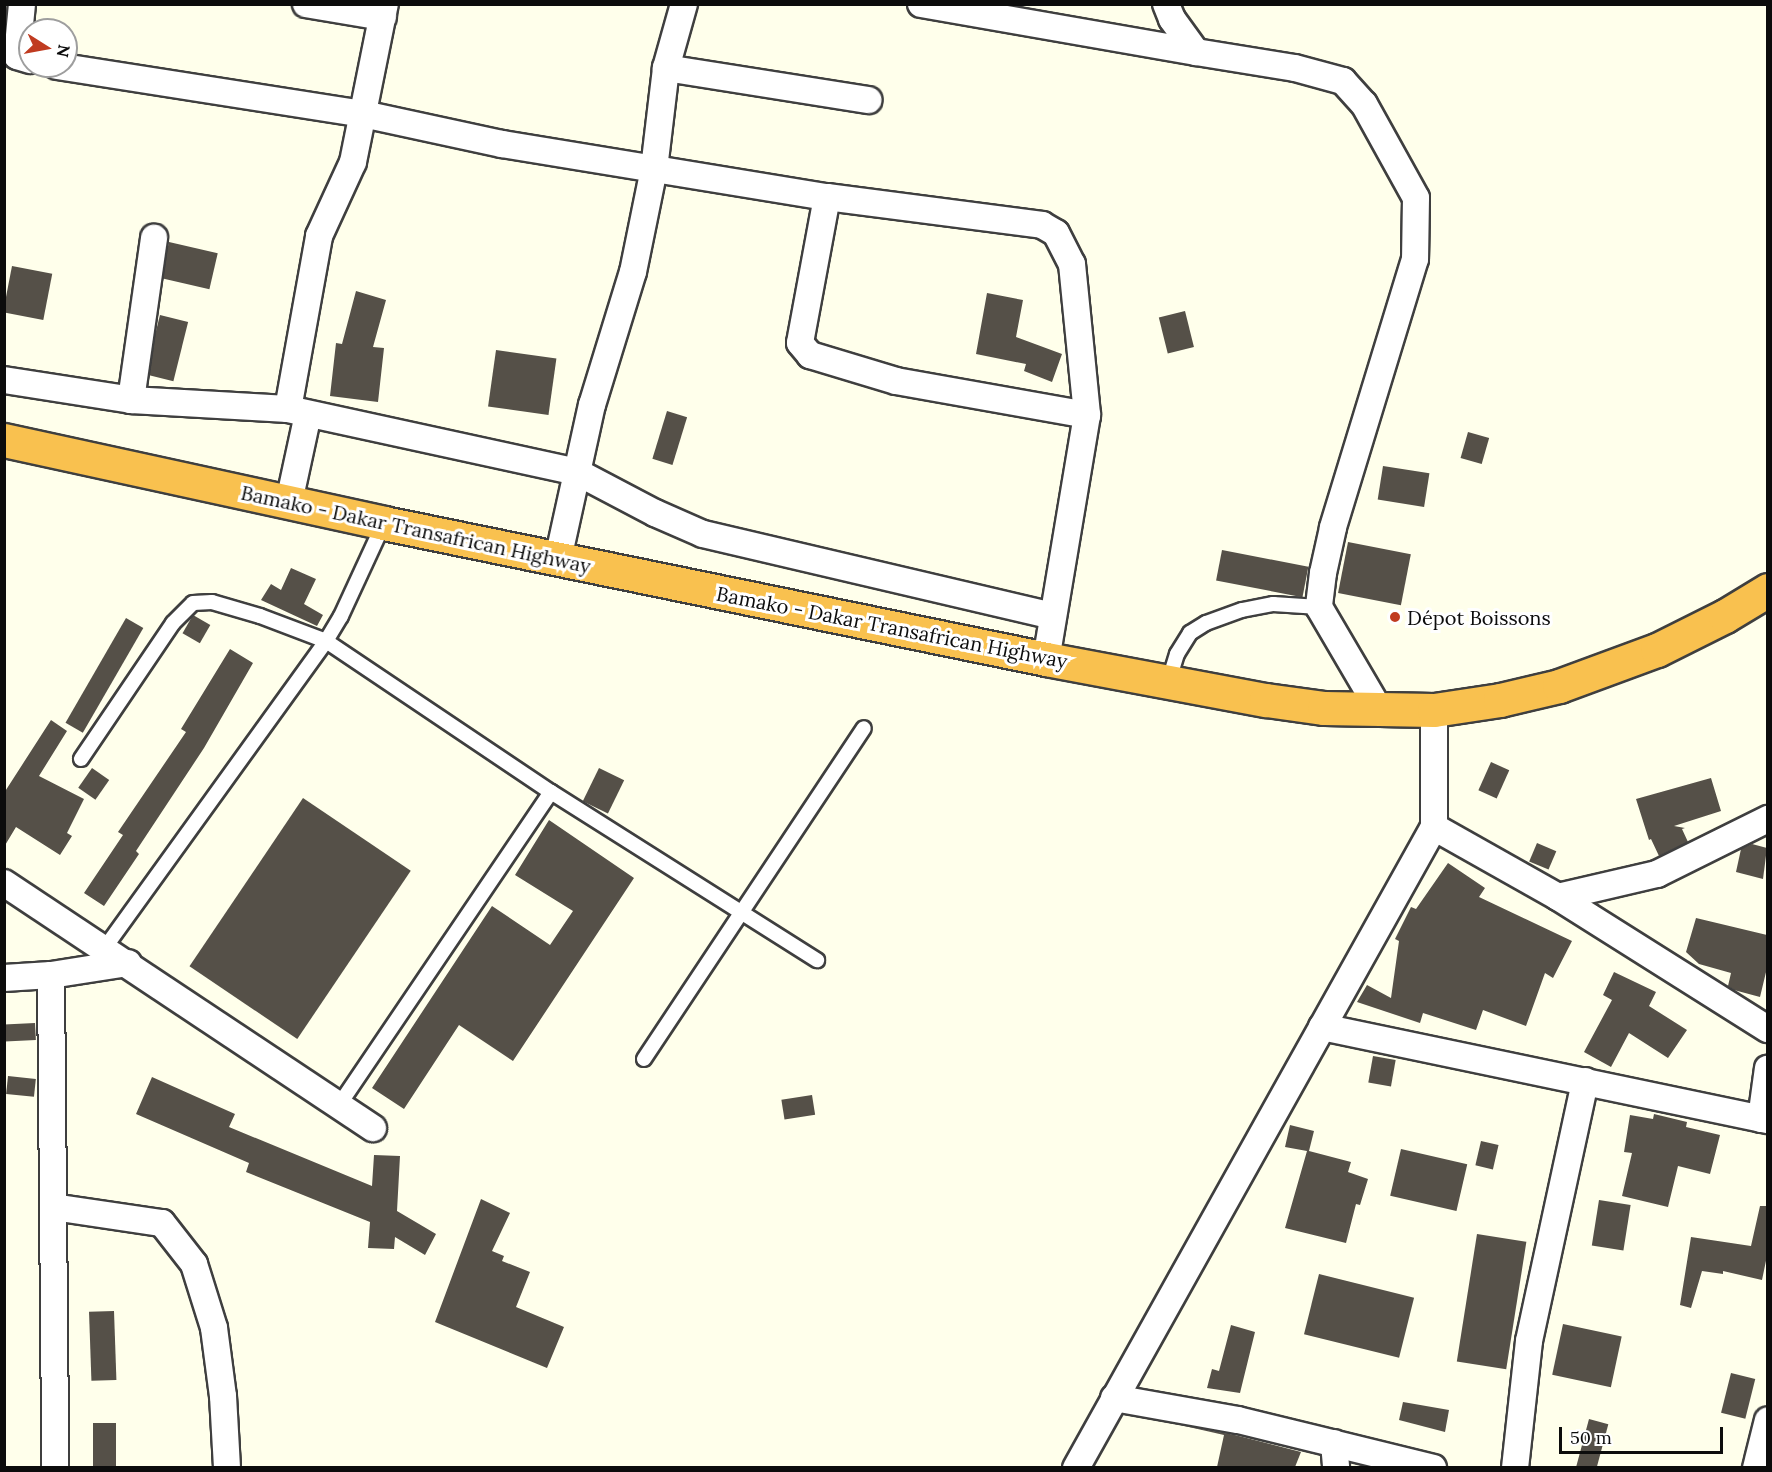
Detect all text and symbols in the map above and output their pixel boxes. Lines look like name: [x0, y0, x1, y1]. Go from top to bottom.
north arrow: [18, 18, 78, 78]
text: N: [53, 43, 75, 59]
street label: Bamako - Dakar Transafrican Highway: [239, 480, 593, 578]
street label: Bamako - Dakar Transafrican Highway: [714, 581, 1070, 673]
place label: Dépot Boissons: [1407, 605, 1551, 629]
marker: Dépot Boissons: [1388, 610, 1402, 624]
scale bar: [1562, 1415, 1726, 1453]
text: 50 m: [1570, 1426, 1612, 1449]

